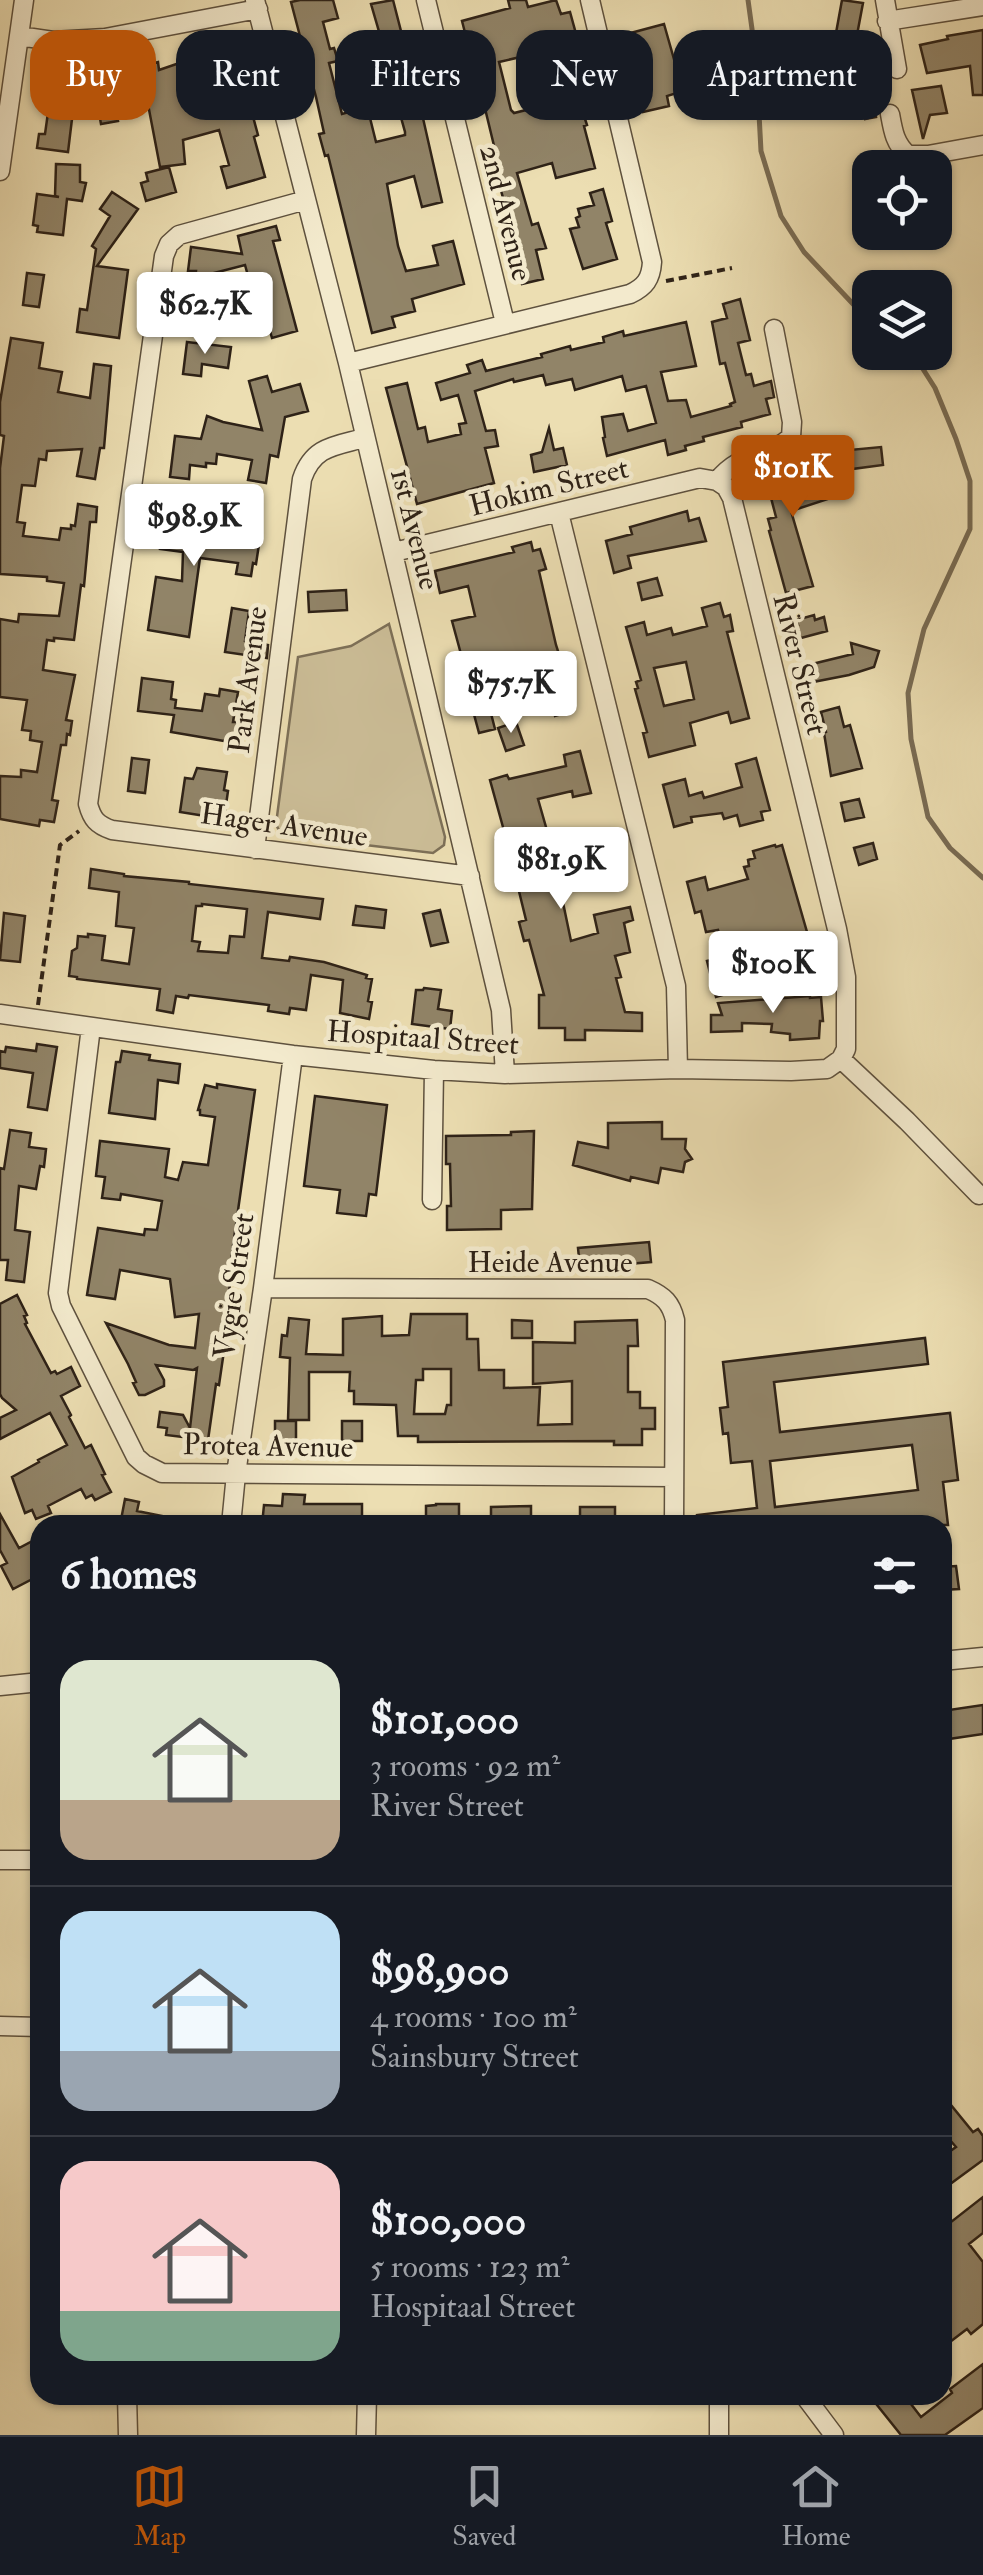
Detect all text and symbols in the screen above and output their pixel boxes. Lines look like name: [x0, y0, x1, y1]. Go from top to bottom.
chip: Buy: [30, 30, 156, 120]
chip: Rent: [176, 30, 315, 120]
chip: Filters: [335, 30, 496, 120]
chip: New: [516, 30, 653, 120]
chip: Apartment: [673, 30, 892, 120]
street label: 2nd Avenue: [471, 141, 541, 285]
map controls: [852, 150, 952, 370]
button: locate: [852, 150, 952, 250]
button: layers: [852, 270, 952, 370]
pin: $62.7K: [124, 272, 286, 357]
text: $62.7K: [159, 284, 251, 324]
pin: $101K: [723, 435, 863, 520]
text: $101K: [753, 447, 833, 487]
street label: Hokim Street: [466, 449, 633, 525]
street label: 1st Avenue: [382, 464, 448, 594]
pin: $98.9K: [113, 484, 275, 569]
text: $98.9K: [147, 496, 241, 536]
street label: River Street: [765, 589, 835, 739]
street label: Park Avenue: [221, 604, 275, 756]
pin: $75.7K: [430, 651, 592, 736]
text: $75.7K: [467, 663, 555, 703]
street label: Hager Avenue: [198, 795, 370, 855]
pin: $81.9K: [480, 827, 642, 912]
text: $81.9K: [516, 839, 606, 879]
pin: $100K: [703, 931, 843, 1016]
text: $100K: [731, 943, 815, 983]
street label: Hospitaal Street: [326, 1013, 521, 1063]
street label: Vygie Street: [205, 1211, 263, 1361]
street label: Heide Avenue: [467, 1244, 633, 1281]
street label: Protea Avenue: [182, 1426, 354, 1466]
icon: filters: [867, 1548, 922, 1603]
text: 6 homes: [60, 1549, 197, 1601]
text: $101,000: [370, 1694, 519, 1746]
icon: home: [140, 1700, 260, 1820]
text: 3 rooms · 92 m²: [370, 1746, 560, 1786]
text: River Street: [370, 1786, 524, 1826]
text: $98,900: [370, 1945, 510, 1997]
icon: home: [140, 1951, 260, 2071]
text: 4 rooms · 100 m²: [370, 1997, 577, 2037]
text: Sainsbury Street: [370, 2037, 579, 2077]
text: $100,000: [370, 2195, 526, 2247]
icon: home: [140, 2201, 260, 2321]
text: 5 rooms · 123 m²: [370, 2247, 569, 2287]
text: Hospitaal Street: [370, 2287, 575, 2327]
tab: Map: [132, 2459, 187, 2554]
tab: Saved: [452, 2459, 516, 2554]
tab: Home: [781, 2459, 851, 2554]

